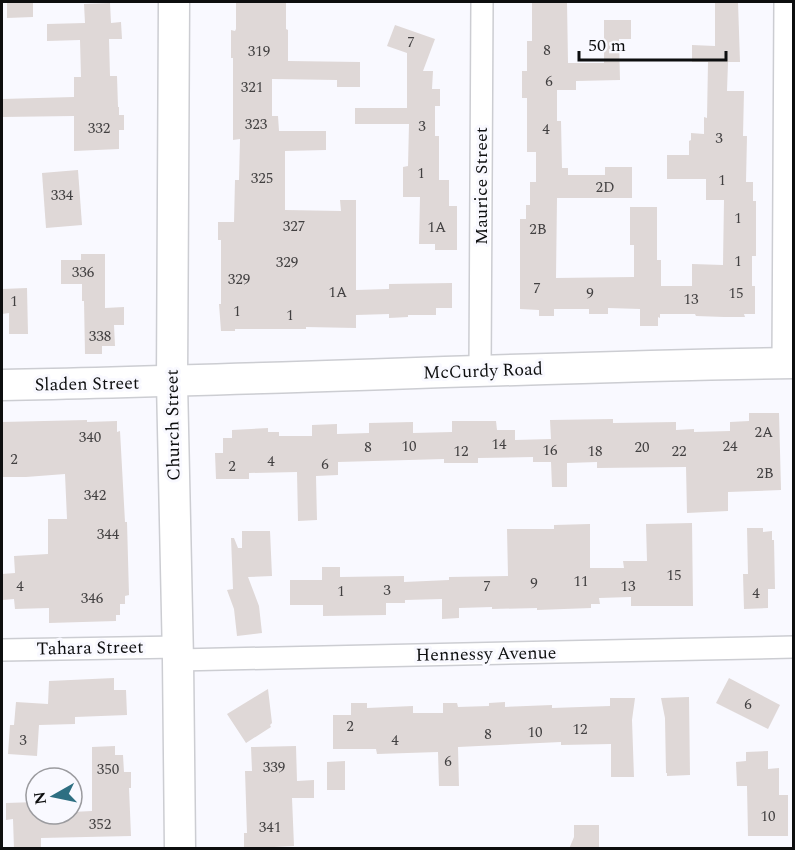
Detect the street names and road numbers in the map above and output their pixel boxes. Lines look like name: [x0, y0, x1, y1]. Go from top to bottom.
street label: Maurice Street: [468, 127, 495, 245]
street label: McCurdy Road: [423, 355, 543, 387]
street label: Church Street: [159, 369, 187, 481]
street label: Sladen Street: [34, 370, 140, 398]
street label: Tahara Street: [36, 634, 144, 662]
street label: Hennessy Avenue: [415, 639, 557, 669]

